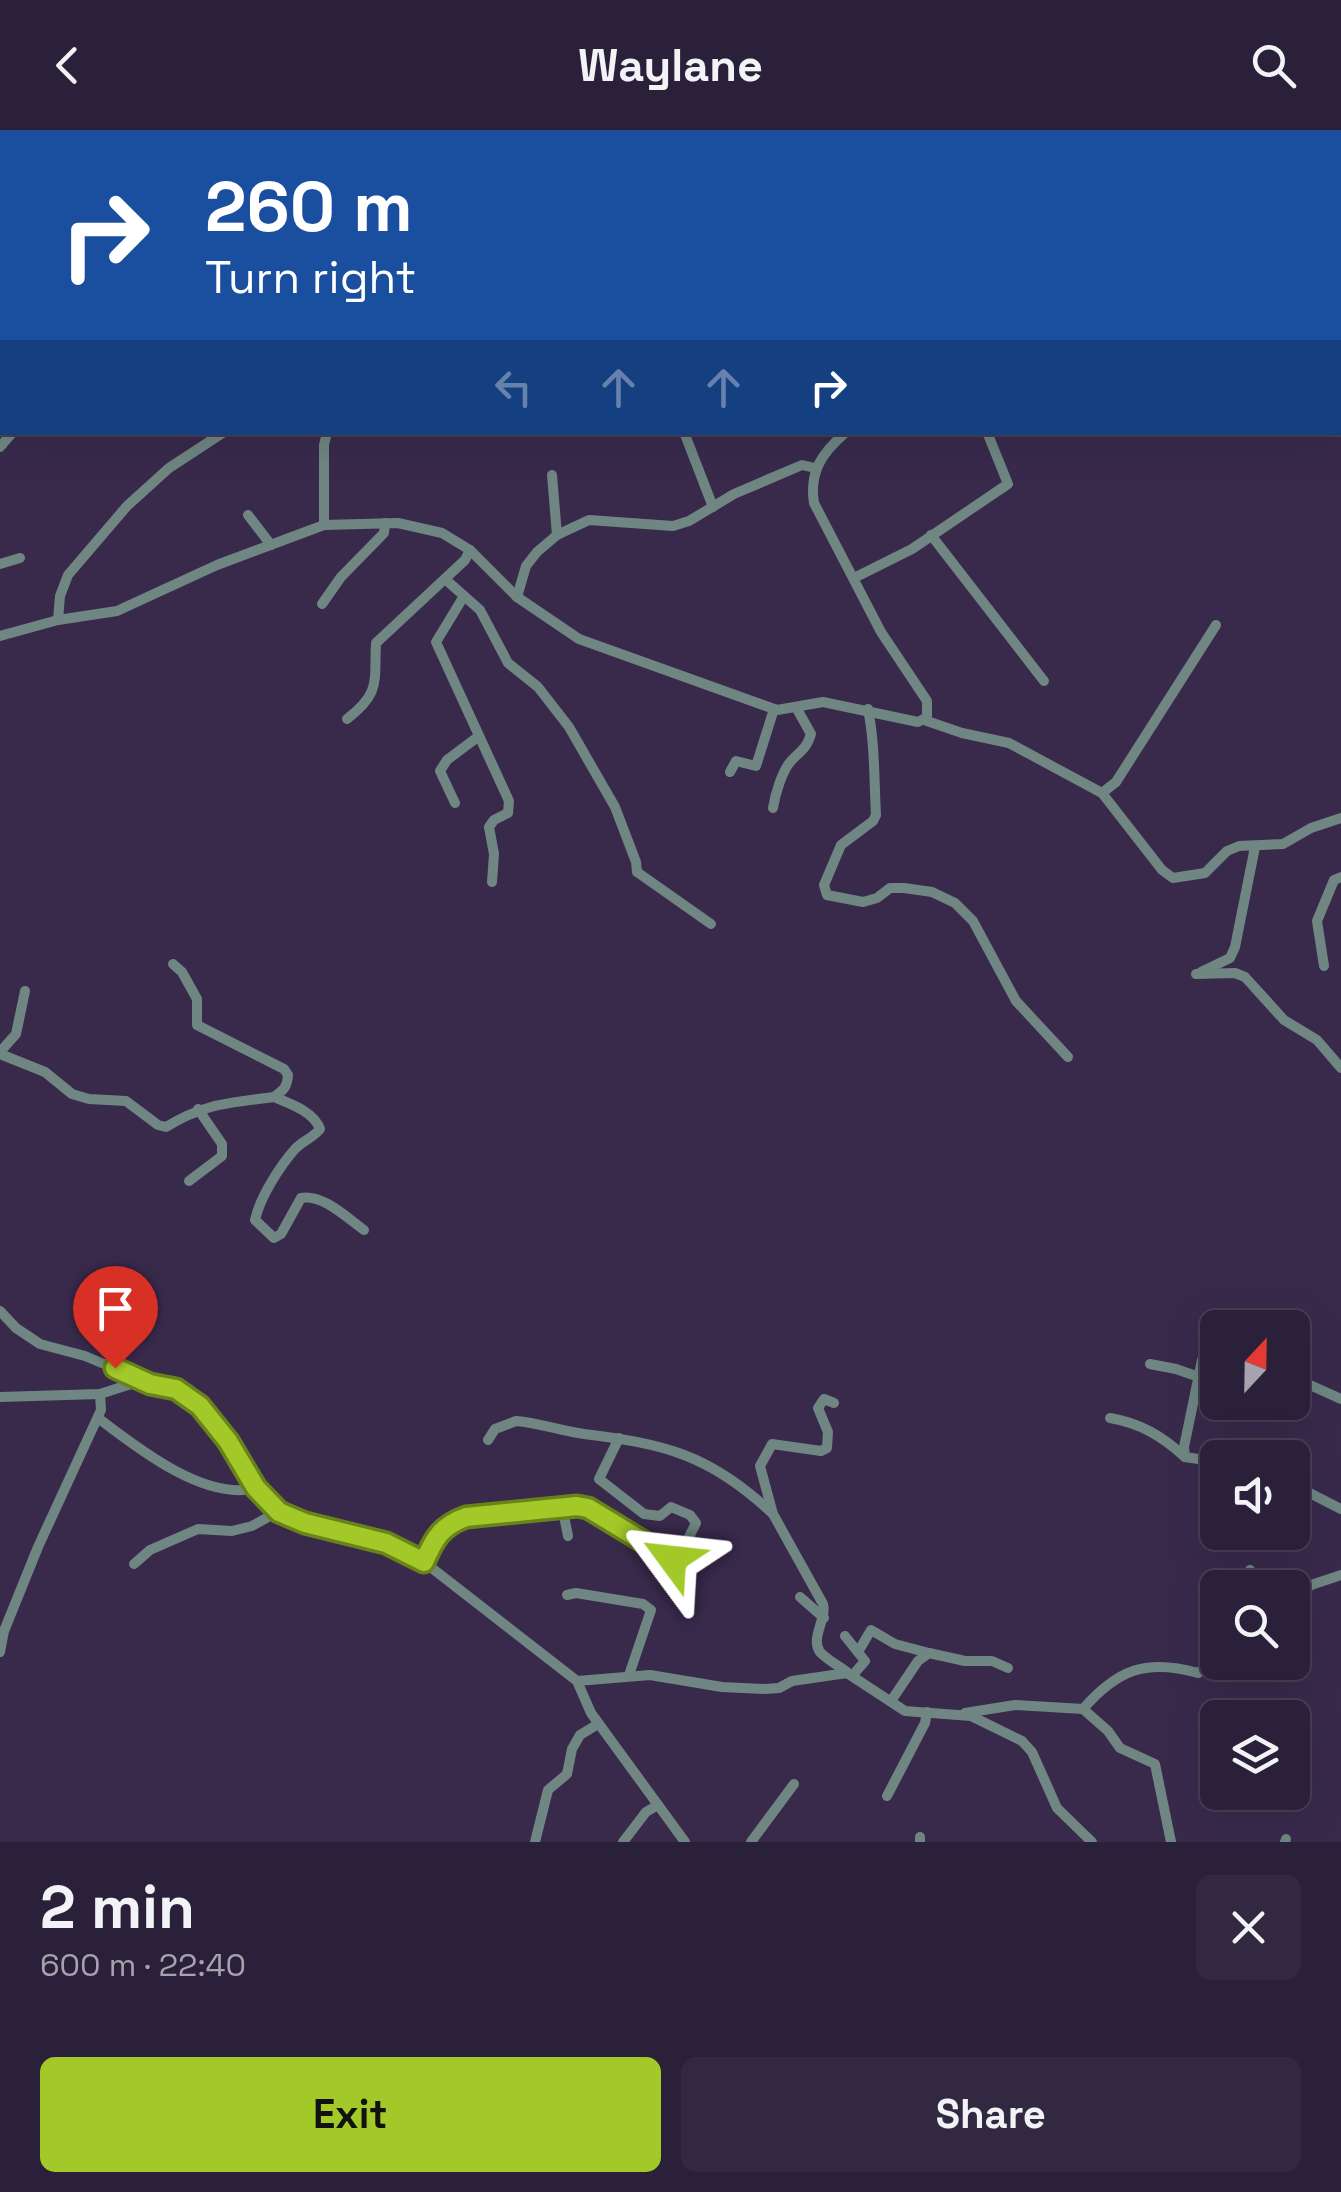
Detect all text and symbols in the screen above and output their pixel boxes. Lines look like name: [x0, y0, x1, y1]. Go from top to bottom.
text: Waylane: [578, 37, 763, 94]
icon: back: [40, 38, 95, 93]
icon: search: [1246, 38, 1301, 93]
text: 260 m: [205, 162, 413, 251]
icon: right: [40, 170, 170, 300]
text: Turn right: [205, 249, 416, 306]
icon: left: [486, 360, 541, 415]
icon: ahead: [591, 360, 646, 415]
icon: ahead: [696, 360, 751, 415]
icon: right: [801, 360, 856, 415]
pin: [73, 1266, 158, 1369]
icon: arrive: [88, 1281, 143, 1336]
north arrow: [1200, 1310, 1310, 1420]
map controls: [1200, 1310, 1310, 1810]
button: sound: [1200, 1440, 1310, 1550]
position arrow: [620, 1507, 724, 1611]
button: search: [1200, 1570, 1310, 1680]
button: layers: [1200, 1700, 1310, 1810]
text: 2 min: [40, 1869, 195, 1946]
button: close: [1196, 1875, 1301, 1980]
text: 600 m · 22:40: [40, 1945, 246, 1985]
button: Exit: [40, 2057, 661, 2172]
button: Share: [681, 2057, 1301, 2172]

